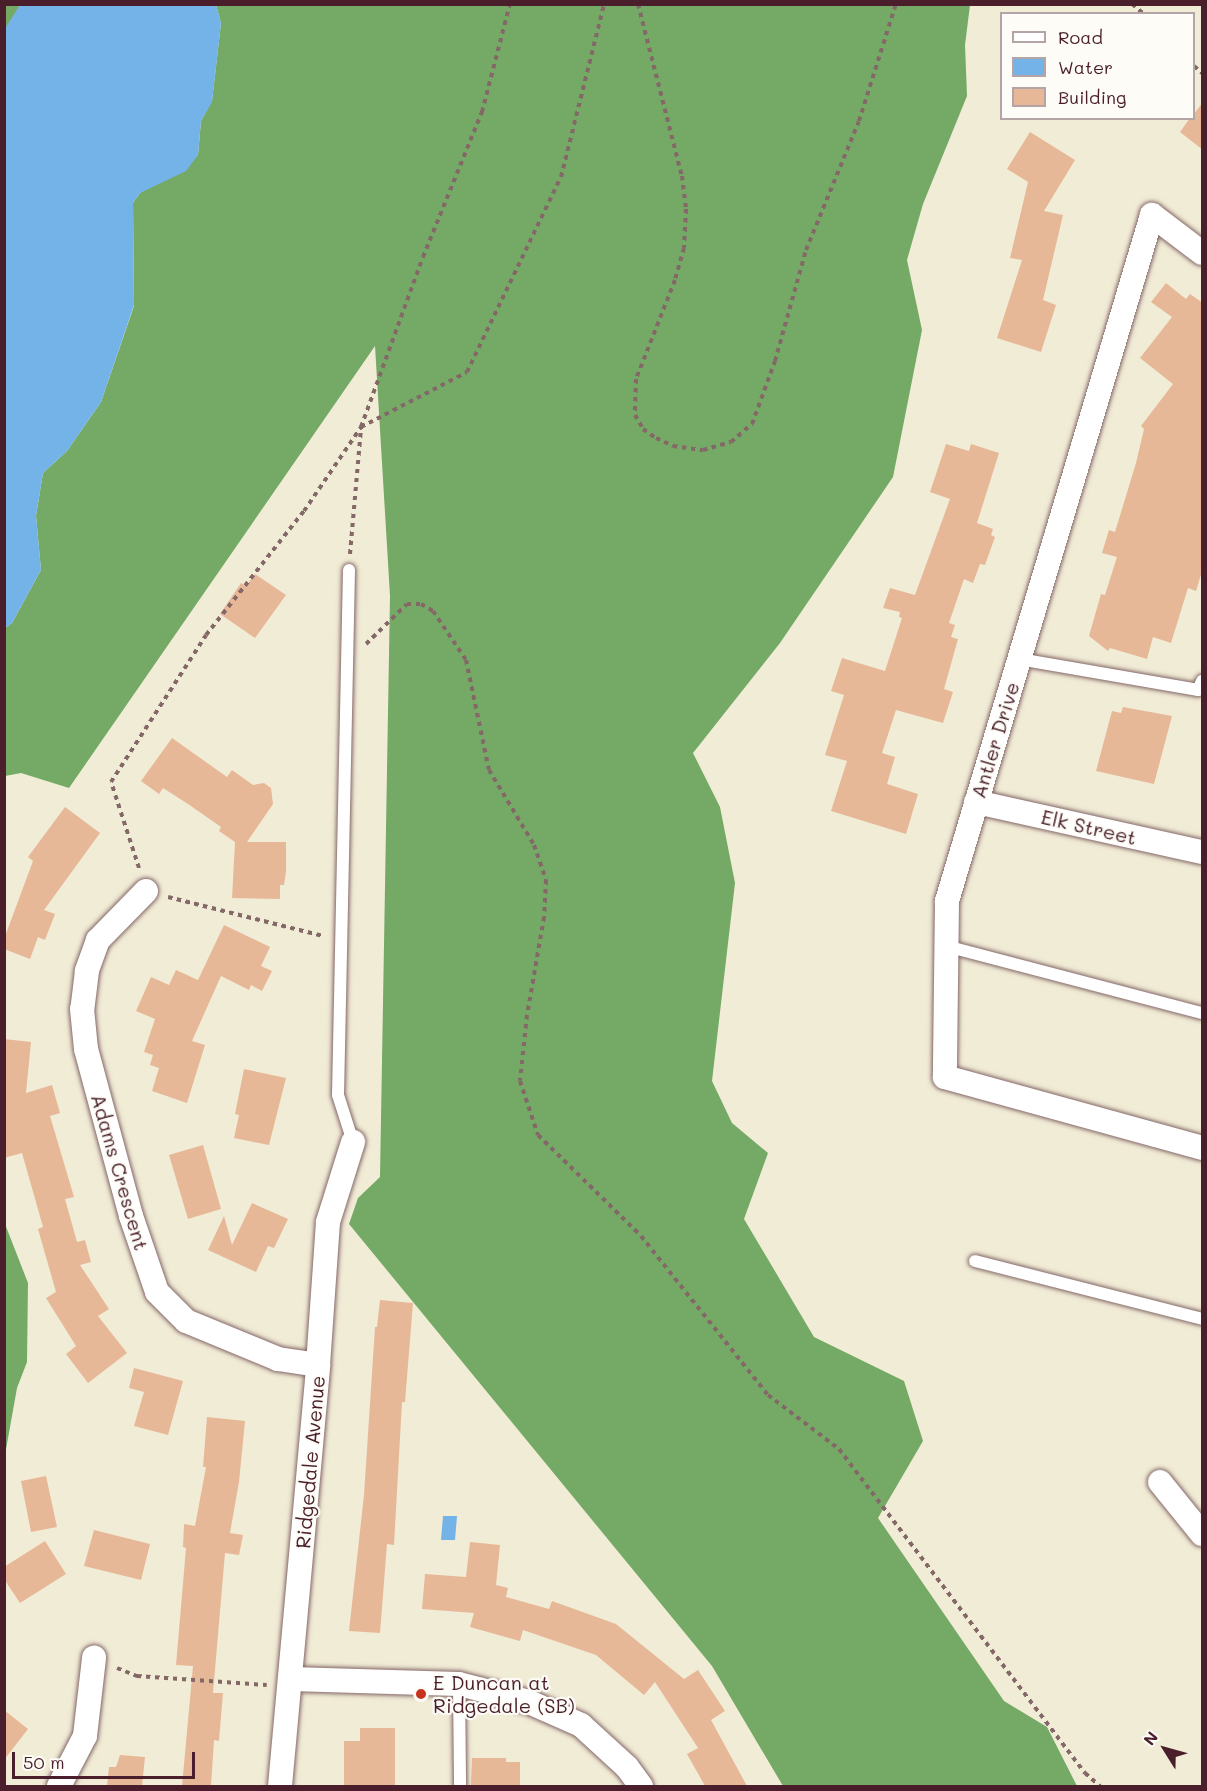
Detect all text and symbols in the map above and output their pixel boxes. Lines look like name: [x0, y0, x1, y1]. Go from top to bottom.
legend: [1000, 12, 1195, 120]
text: Road: [1058, 25, 1103, 49]
text: Water: [1058, 55, 1113, 79]
text: Building: [1058, 85, 1126, 109]
street label: Antler Drive: [966, 679, 1024, 801]
street label: Elk Street: [1039, 804, 1139, 850]
street label: Adams Crescent: [86, 1091, 154, 1253]
street label: Ridgedale Avenue: [290, 1374, 330, 1550]
place label: E Duncan at Ridgedale (SB): [433, 1670, 575, 1717]
marker: E Duncan at Ridgedale (SB): [414, 1687, 428, 1701]
north arrow: [1135, 1719, 1195, 1779]
text: N: [1138, 1727, 1162, 1749]
scale bar: [15, 1740, 198, 1778]
text: 50 m: [23, 1750, 65, 1774]

